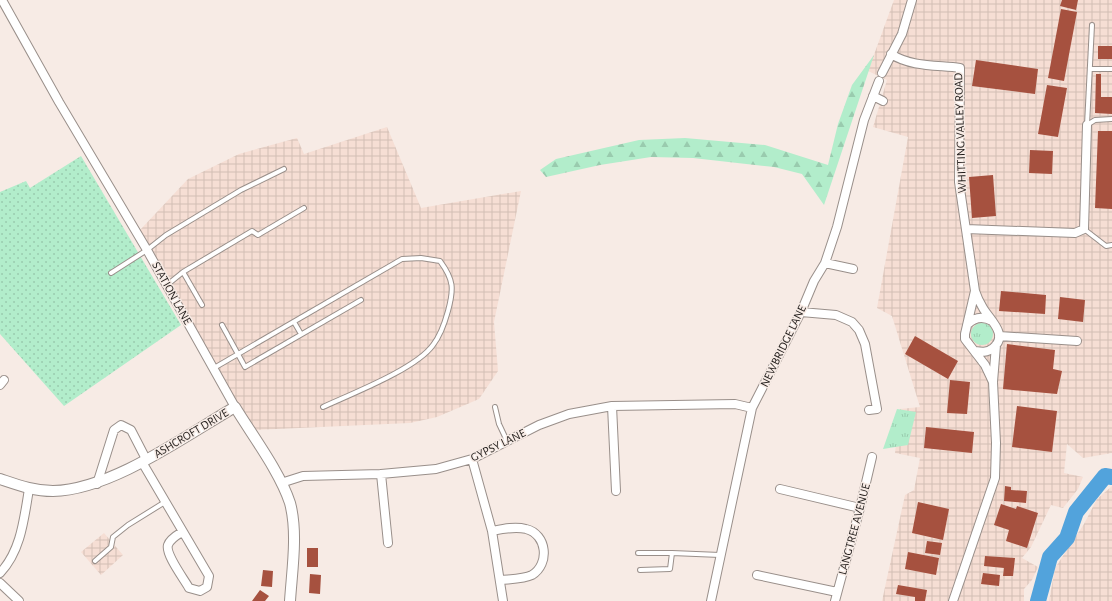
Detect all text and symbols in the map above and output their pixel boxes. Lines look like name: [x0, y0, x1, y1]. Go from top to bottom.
street label: WHITTING VALLEY ROAD: [952, 72, 968, 193]
street label: STATION LANE: [150, 260, 194, 327]
street label: NEWBRIDGE LANE: [758, 303, 808, 389]
street label: ASHCROFT DRIVE: [152, 406, 230, 460]
street label: GYPSY LANE: [469, 426, 528, 463]
street label: LANGTREE AVENUE: [836, 482, 872, 576]

